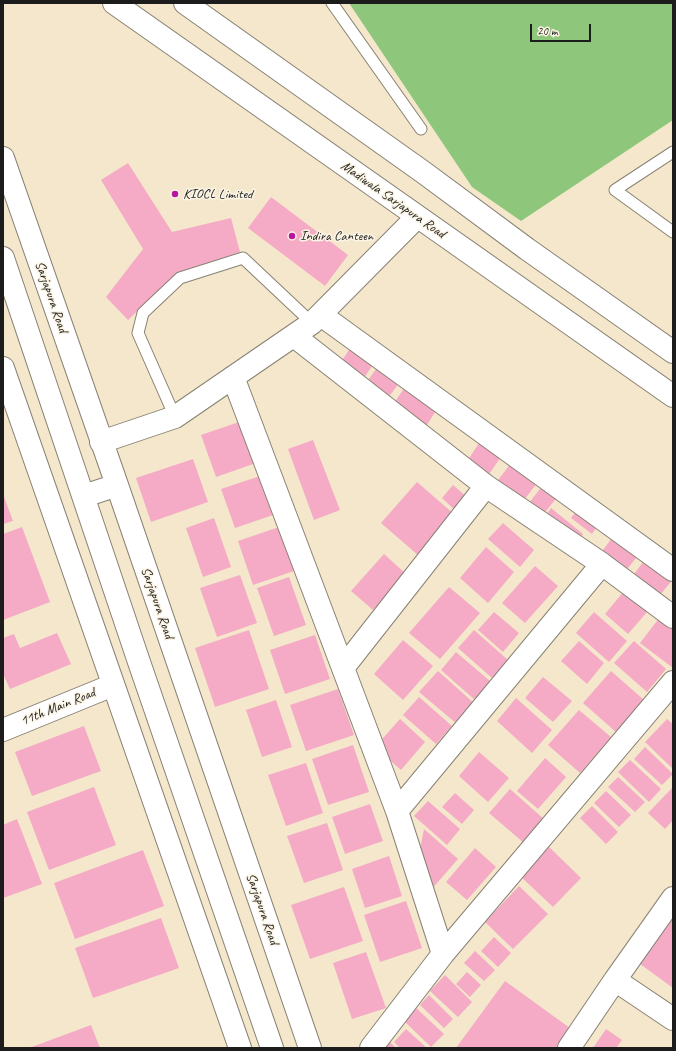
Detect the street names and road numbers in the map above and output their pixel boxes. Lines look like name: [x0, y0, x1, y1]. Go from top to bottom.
street label: Madiwala Sarjapura Road: [337, 158, 449, 242]
street label: Sarjapura Road: [31, 259, 71, 335]
street label: Sarjapura Road: [137, 565, 177, 641]
street label: 11th Main Road: [18, 684, 98, 730]
street label: Sarjapura Road: [242, 871, 282, 947]

